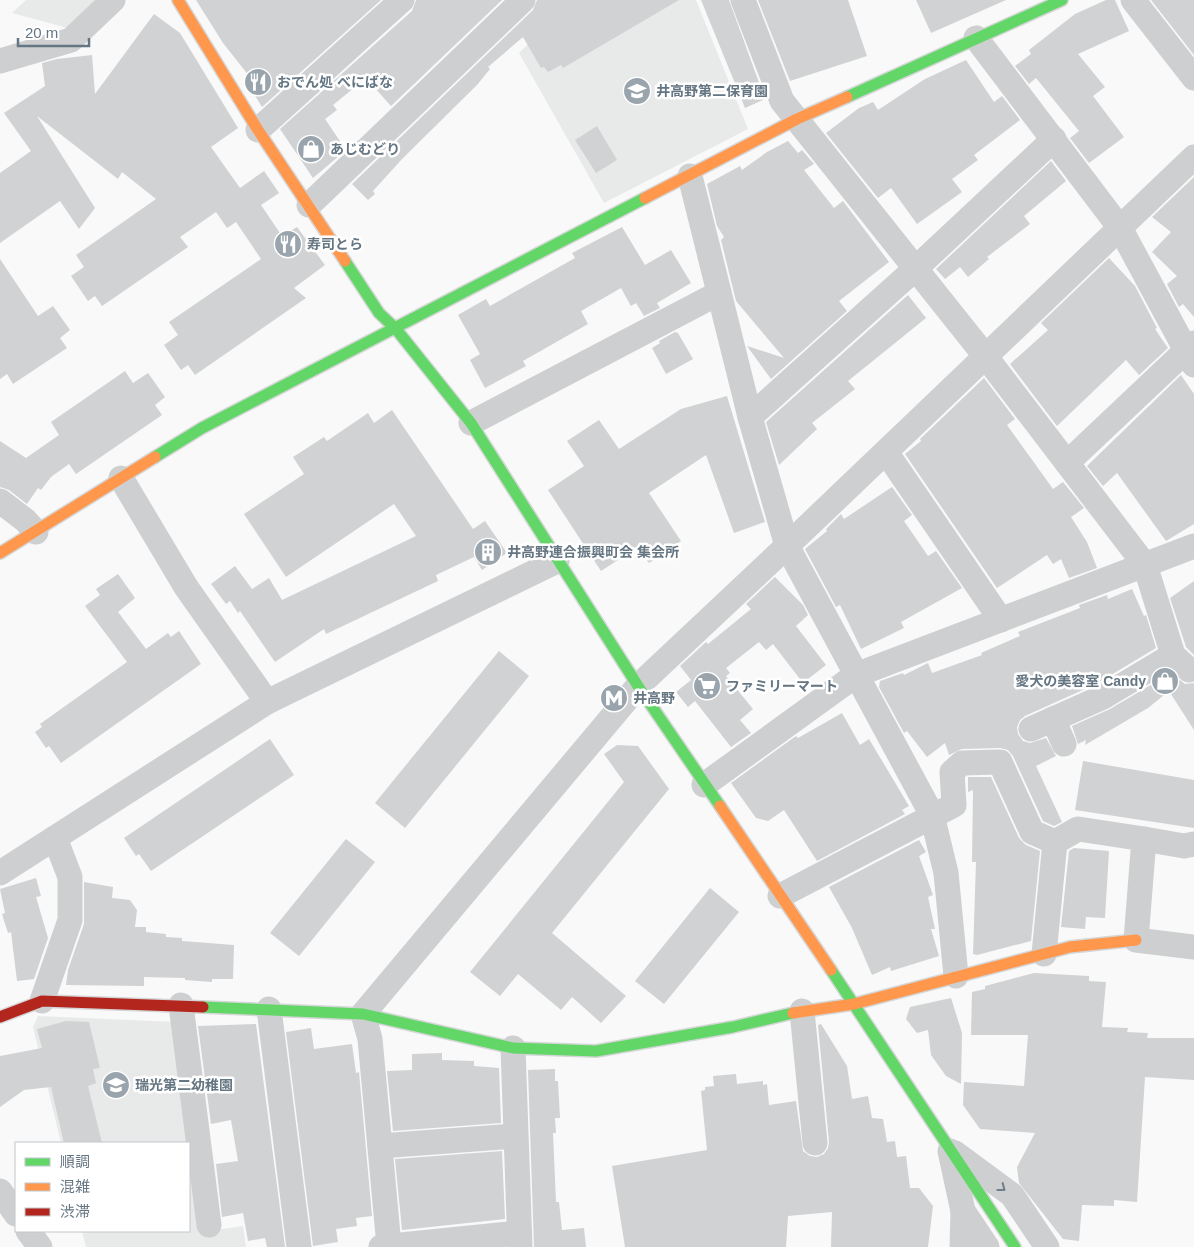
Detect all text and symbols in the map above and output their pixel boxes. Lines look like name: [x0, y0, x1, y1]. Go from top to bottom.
scale bar: [18, 15, 89, 47]
text: 20 m: [25, 24, 58, 41]
restaurant icon: おでん処 べにばな: [243, 67, 273, 97]
place label: おでん処 べにばな: [277, 74, 393, 90]
school or university icon: 井高野第二保育園: [622, 76, 652, 106]
place label: 井高野第二保育園: [656, 83, 768, 99]
shop icon: あじむどり: [296, 134, 326, 164]
place label: あじむどり: [330, 141, 400, 157]
restaurant icon: 寿司とら: [273, 229, 303, 259]
place label: 寿司とら: [307, 236, 363, 252]
building icon: 井高野連合振興町会 集会所: [473, 537, 503, 567]
place label: 井高野連合振興町会 集会所: [507, 544, 679, 560]
shop icon: 愛犬の美容室 Candy: [1150, 666, 1180, 696]
supermarket icon: ファミリーマート: [692, 671, 722, 701]
place label: 愛犬の美容室 Candy: [1015, 673, 1146, 689]
place label: ファミリーマート: [726, 678, 838, 694]
metro station icon: 井高野: [599, 683, 629, 713]
place label: 井高野: [633, 690, 675, 706]
school or university icon: 瑞光第二幼稚園: [101, 1070, 131, 1100]
place label: 瑞光第二幼稚園: [135, 1077, 233, 1093]
legend: [15, 1142, 190, 1232]
text: 順調: [60, 1153, 90, 1170]
text: 混雑: [60, 1178, 90, 1195]
one-way arrow: [996, 1182, 1006, 1191]
text: 渋滞: [60, 1203, 90, 1220]

